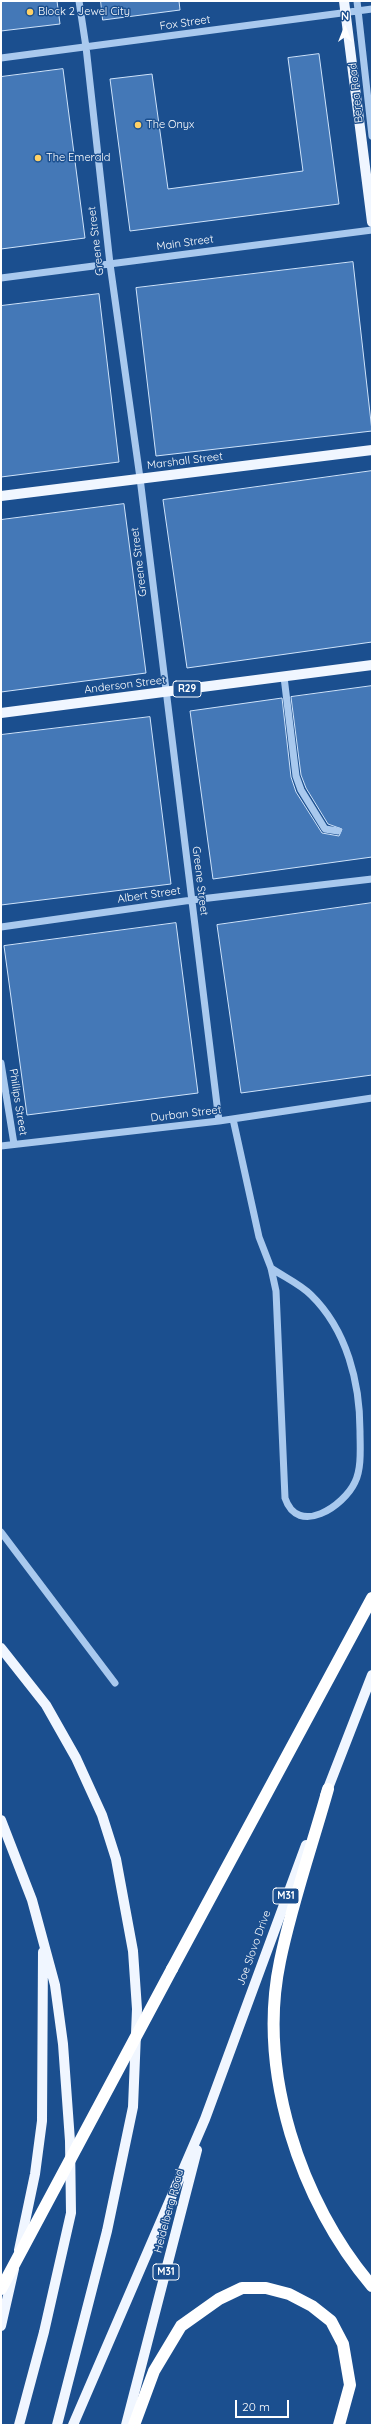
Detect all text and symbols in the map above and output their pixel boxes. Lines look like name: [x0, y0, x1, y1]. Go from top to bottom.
place label: Block 2 Jewel City: [38, 5, 130, 19]
marker: Block 2 Jewel City: [25, 7, 35, 17]
north arrow: [325, 8, 365, 48]
text: N: [341, 9, 349, 23]
street label: Fox Street: [159, 13, 211, 33]
street label: Berea Road: [346, 62, 366, 124]
place label: The Onyx: [146, 118, 194, 132]
marker: The Onyx: [133, 120, 143, 130]
place label: The Emerald: [46, 151, 110, 165]
marker: The Emerald: [33, 153, 43, 163]
street label: Greene Street: [85, 206, 107, 276]
street label: Main Street: [156, 232, 214, 254]
street label: Marshall Street: [146, 450, 224, 472]
street label: Greene Street: [128, 527, 150, 597]
street label: Anderson Street: [84, 673, 166, 697]
road number: R29: [173, 681, 201, 697]
street label: Greene Street: [189, 846, 211, 916]
street label: Albert Street: [117, 884, 181, 906]
street label: Phillips Street: [6, 1068, 30, 1136]
street label: Durban Street: [150, 1103, 222, 1125]
road number: M31: [273, 1888, 299, 1904]
street label: Joe Slovo Drive: [234, 1909, 274, 1987]
street label: Heidelberg Road: [151, 2168, 187, 2254]
road number: M31: [153, 2264, 179, 2280]
scale bar: [237, 2392, 291, 2418]
text: 20 m: [242, 2399, 270, 2414]

